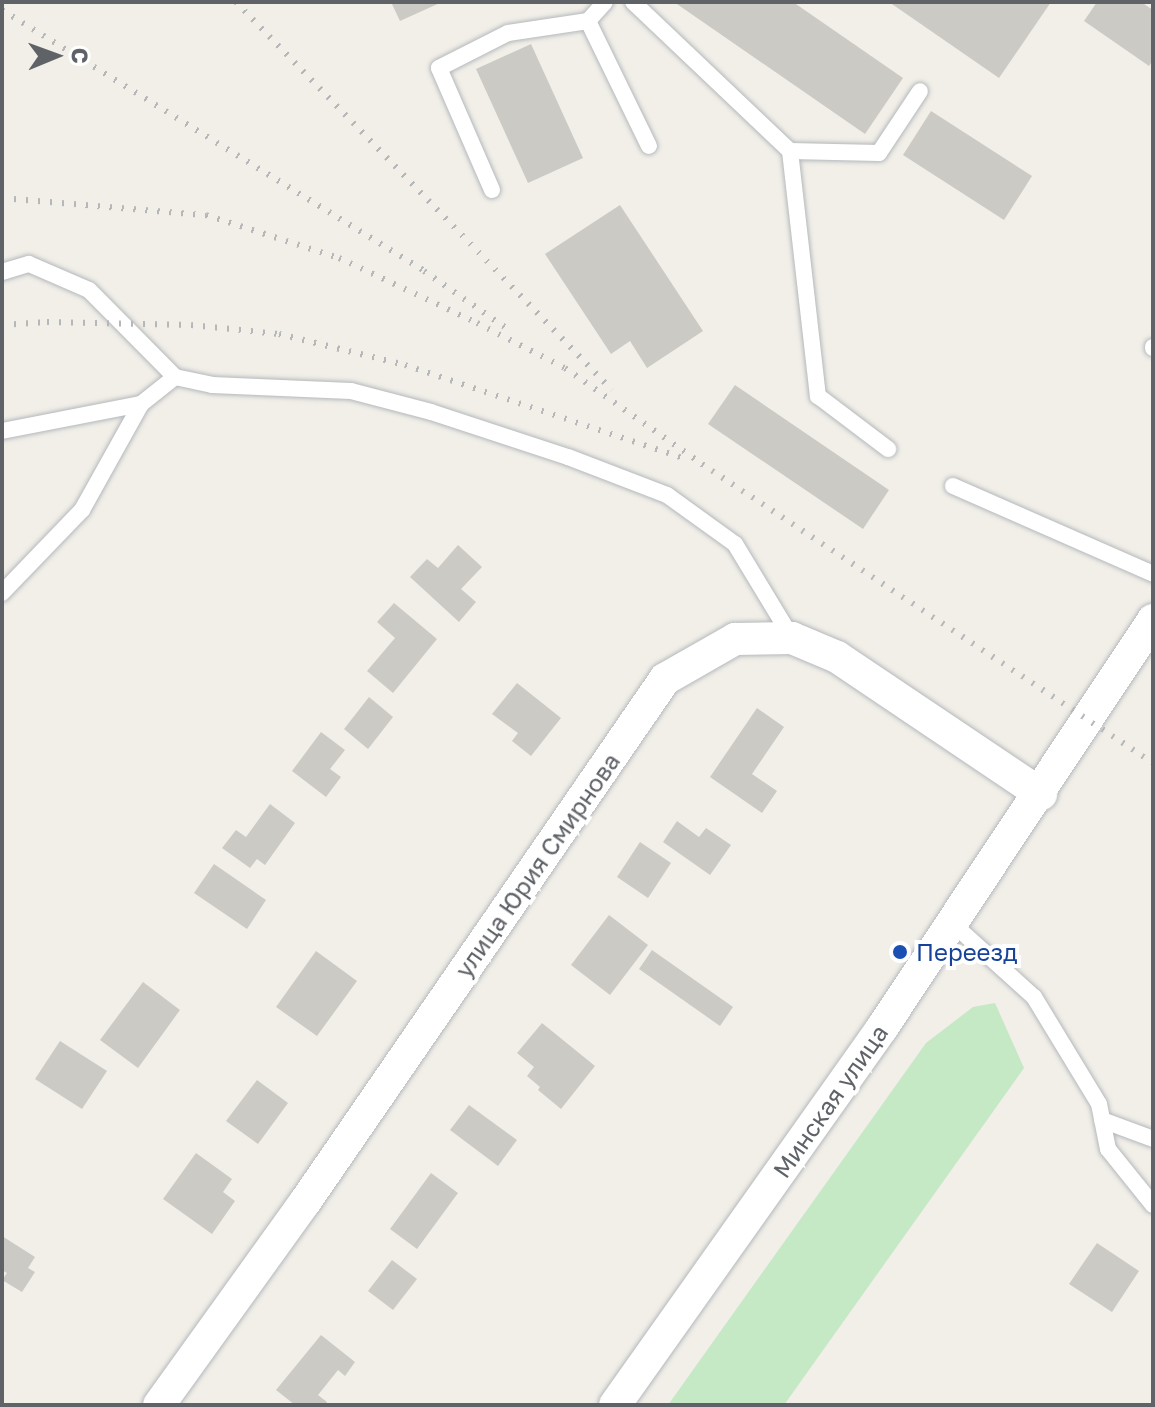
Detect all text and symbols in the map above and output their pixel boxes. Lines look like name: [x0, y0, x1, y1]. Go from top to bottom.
north arrow: [16, 16, 96, 96]
text: С: [67, 48, 94, 64]
street label: улица Юрия Смирнова: [449, 747, 625, 983]
place label: Переезд: [916, 938, 1018, 966]
marker: Переезд: [891, 943, 909, 961]
street label: Минская улица: [767, 1019, 893, 1183]

